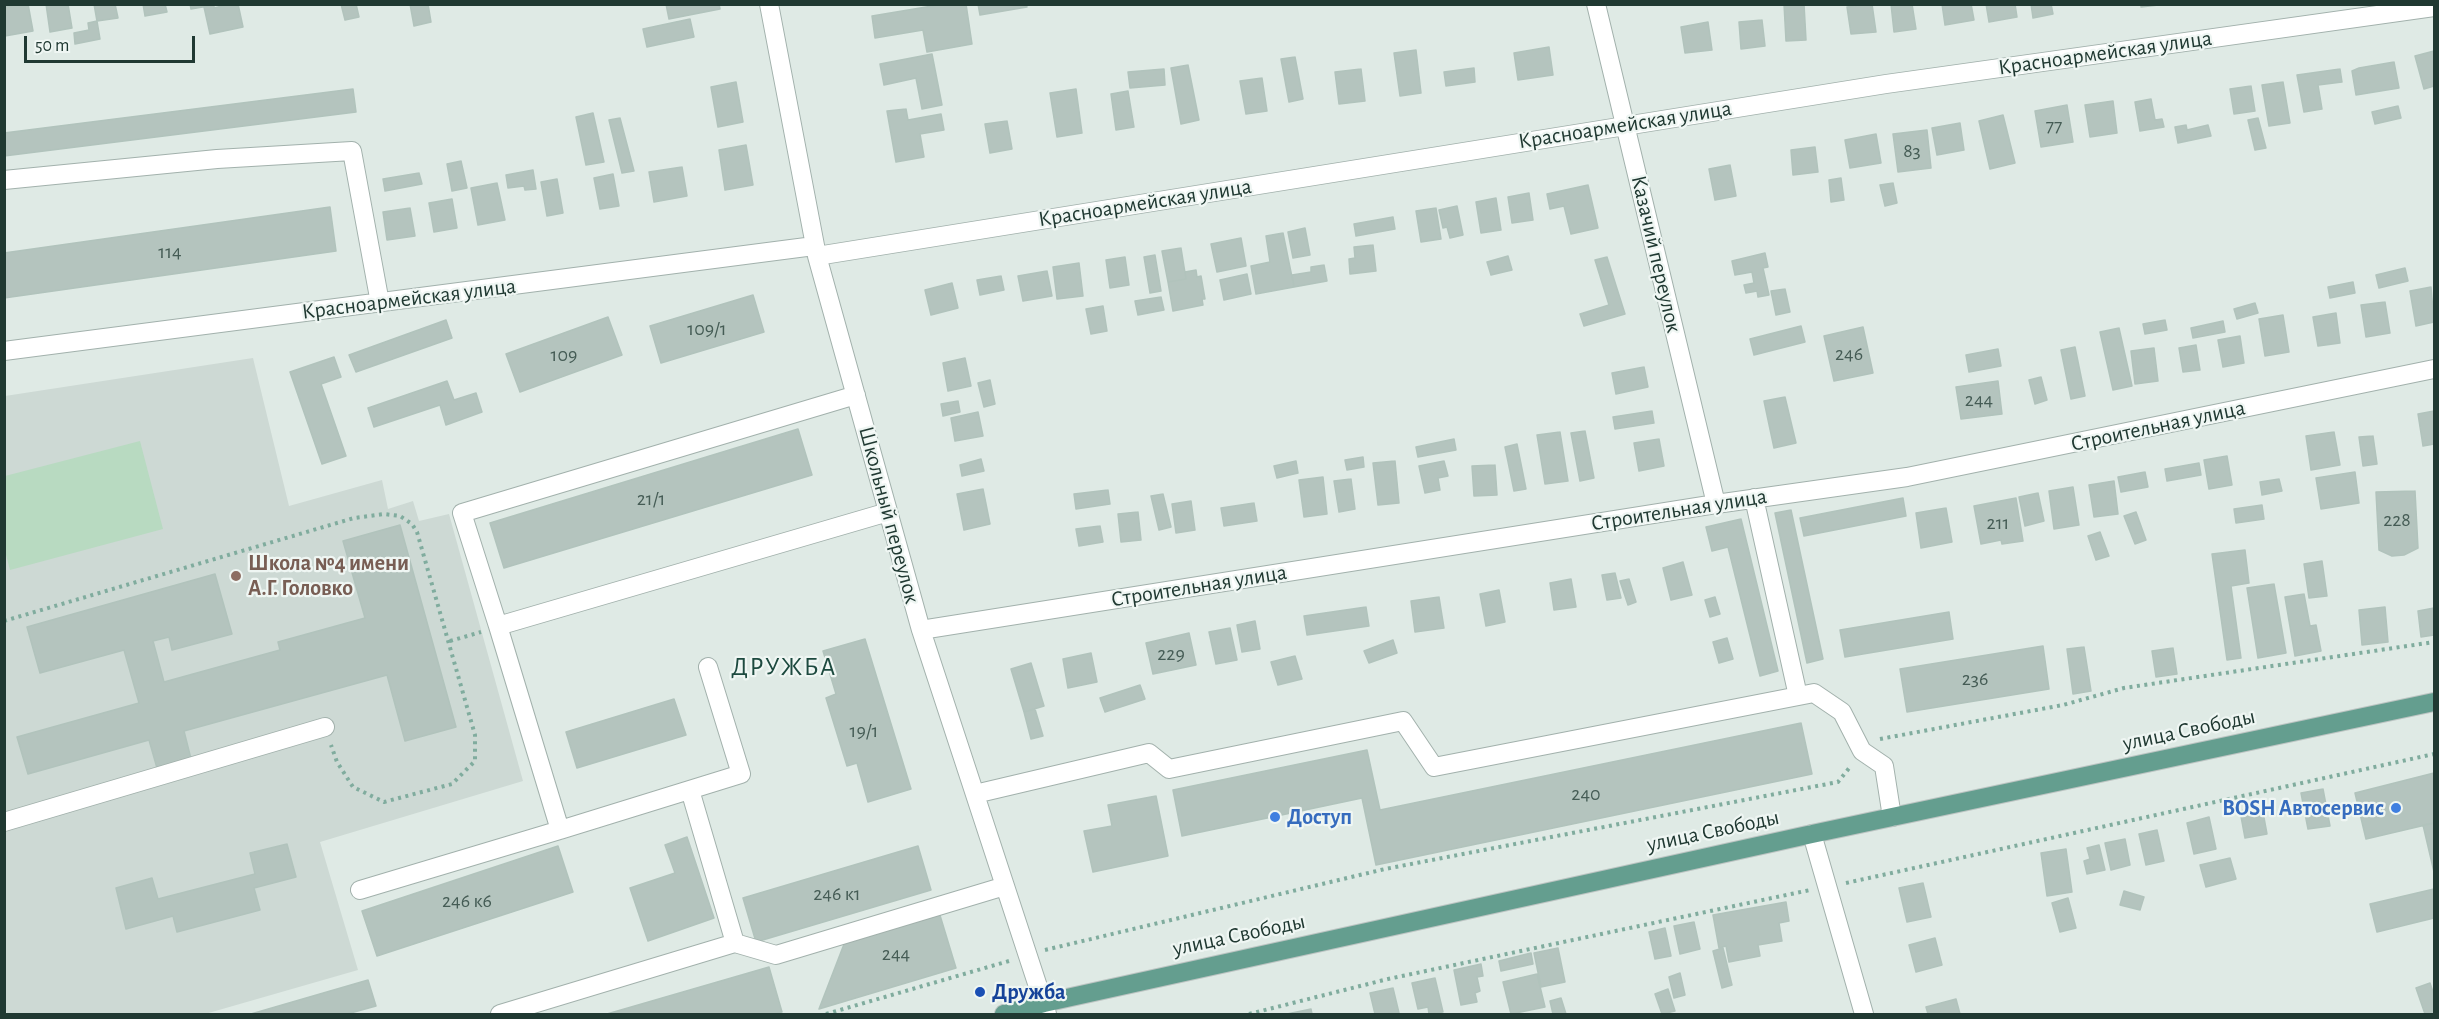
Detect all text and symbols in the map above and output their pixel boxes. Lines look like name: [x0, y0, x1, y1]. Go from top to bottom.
scale bar: [27, 24, 198, 62]
street label: Красноармейская улица: [1996, 25, 2214, 81]
text: 50 m: [35, 37, 69, 55]
street label: Красноармейская улица: [1516, 95, 1734, 155]
house number: 77: [2046, 114, 2062, 138]
house number: 83: [1903, 139, 1921, 163]
street label: Красноармейская улица: [1036, 173, 1254, 233]
street label: Казачий переулок: [1625, 173, 1687, 335]
house number: 114: [158, 240, 182, 264]
street label: Красноармейская улица: [300, 273, 518, 325]
house number: 109/1: [687, 317, 727, 341]
house number: 246: [1835, 342, 1863, 366]
house number: 109: [551, 343, 577, 367]
house number: 244: [1965, 388, 1993, 412]
street label: Строительная улица: [2068, 395, 2248, 457]
street label: Школьный переулок: [853, 424, 925, 606]
street label: Строительная улица: [1589, 483, 1769, 537]
house number: 21/1: [637, 487, 665, 511]
house number: 228: [2383, 508, 2411, 532]
house number: 211: [1987, 511, 2009, 535]
place label: Школа №4 имени А.Г. Головко: [248, 550, 409, 602]
street label: Строительная улица: [1109, 559, 1289, 613]
marker: Школа №4 имени А.Г. Головко: [229, 569, 243, 583]
house number: 229: [1157, 642, 1185, 666]
district label: ДРУЖБА: [731, 651, 837, 683]
house number: 236: [1962, 667, 1988, 691]
street label: улица Свободы: [2120, 703, 2258, 757]
house number: 19/1: [850, 719, 878, 743]
house number: 240: [1571, 782, 1601, 806]
place label: BOSH Автосервис: [2222, 795, 2384, 821]
marker: BOSH Автосервис: [2389, 801, 2403, 815]
place label: Доступ: [1287, 804, 1352, 830]
street label: улица Свободы: [1644, 804, 1782, 858]
marker: Доступ: [1268, 810, 1282, 824]
house number: 246 к1: [813, 882, 861, 906]
house number: 246 к6: [442, 889, 492, 913]
street label: улица Свободы: [1170, 908, 1308, 962]
house number: 244: [882, 942, 910, 966]
place label: Дружба: [992, 979, 1066, 1005]
marker: Дружба: [973, 985, 987, 999]

